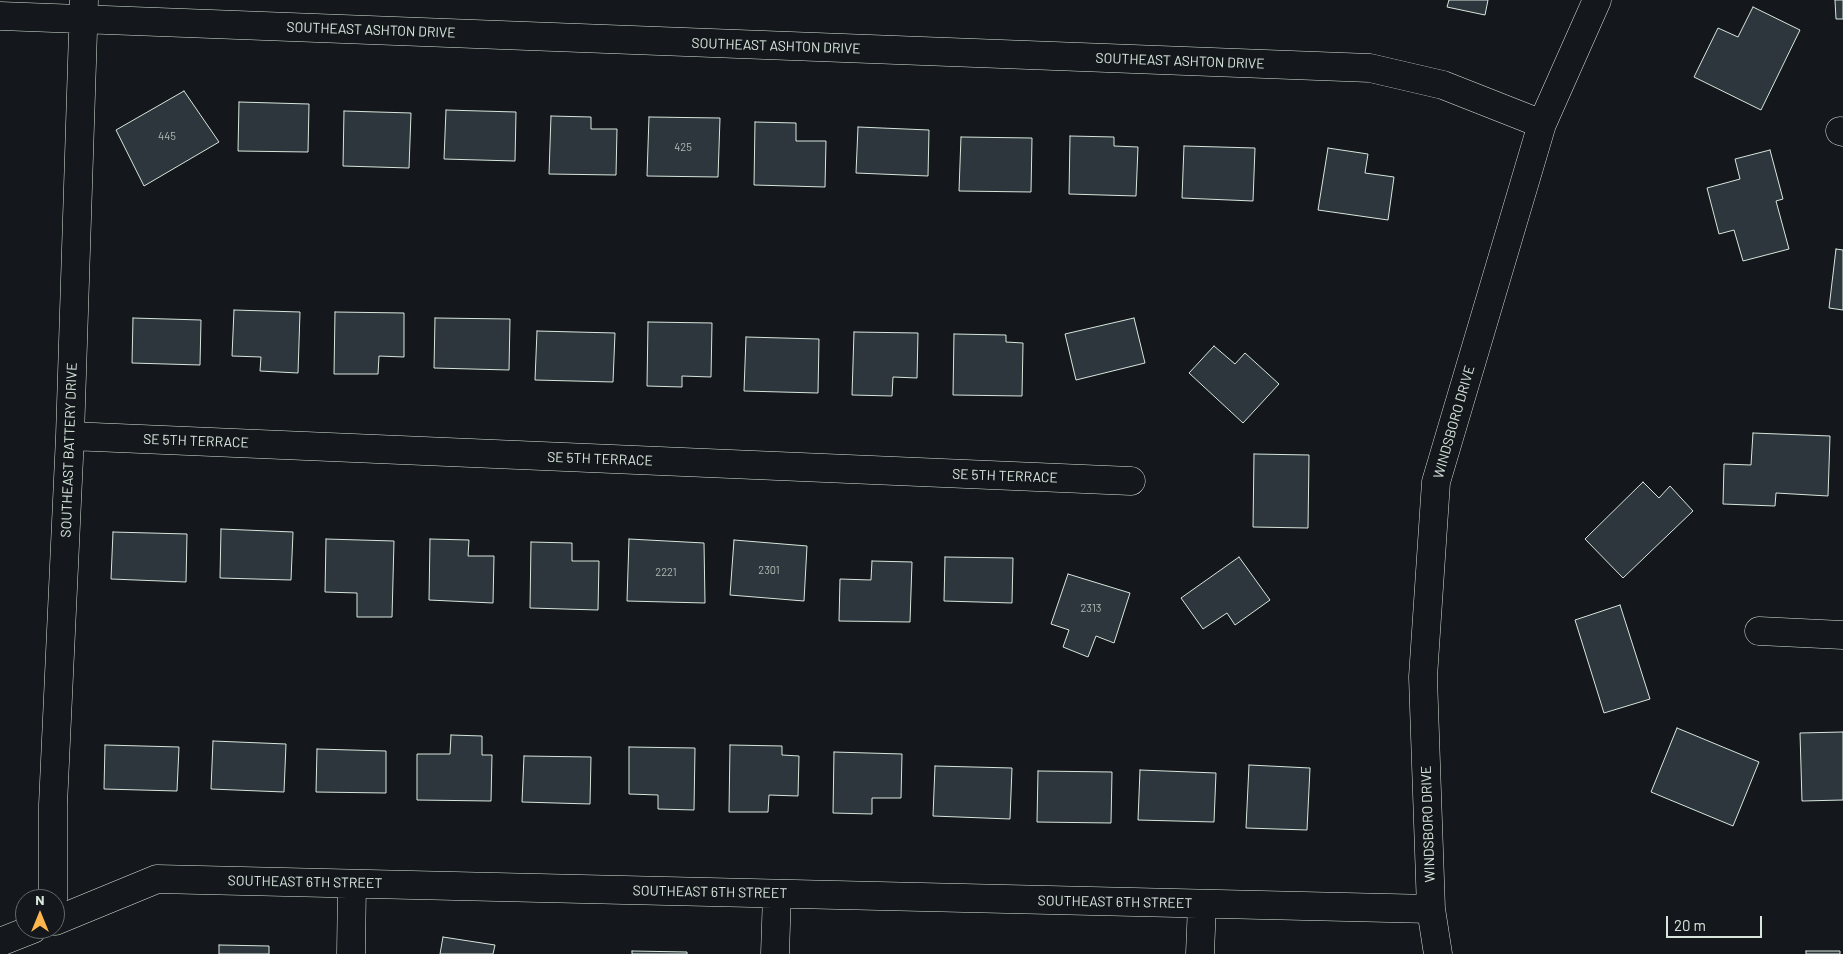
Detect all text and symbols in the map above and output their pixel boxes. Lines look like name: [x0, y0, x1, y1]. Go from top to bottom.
street label: SOUTHEAST ASHTON DRIVE: [286, 19, 456, 41]
street label: SOUTHEAST ASHTON DRIVE: [691, 35, 861, 57]
street label: SOUTHEAST ASHTON DRIVE: [1095, 50, 1265, 72]
house number: 445: [158, 129, 176, 143]
house number: 425: [674, 140, 692, 154]
street label: SOUTHEAST BATTERY DRIVE: [58, 362, 80, 538]
street label: WINDSBORO DRIVE: [1430, 363, 1478, 481]
street label: SE 5TH TERRACE: [143, 431, 249, 451]
street label: SE 5TH TERRACE: [547, 449, 653, 469]
street label: SE 5TH TERRACE: [952, 466, 1058, 486]
house number: 2301: [758, 563, 780, 577]
house number: 2221: [655, 565, 677, 579]
house number: 2313: [1081, 601, 1101, 615]
street label: WINDSBORO DRIVE: [1418, 765, 1438, 883]
street label: SOUTHEAST 6TH STREET: [228, 872, 382, 892]
street label: SOUTHEAST 6TH STREET: [633, 882, 787, 902]
north arrow: [15, 889, 65, 939]
text: N: [35, 891, 45, 908]
street label: SOUTHEAST 6TH STREET: [1038, 892, 1192, 912]
scale bar: [1668, 906, 1764, 938]
text: 20 m: [1674, 916, 1706, 934]

